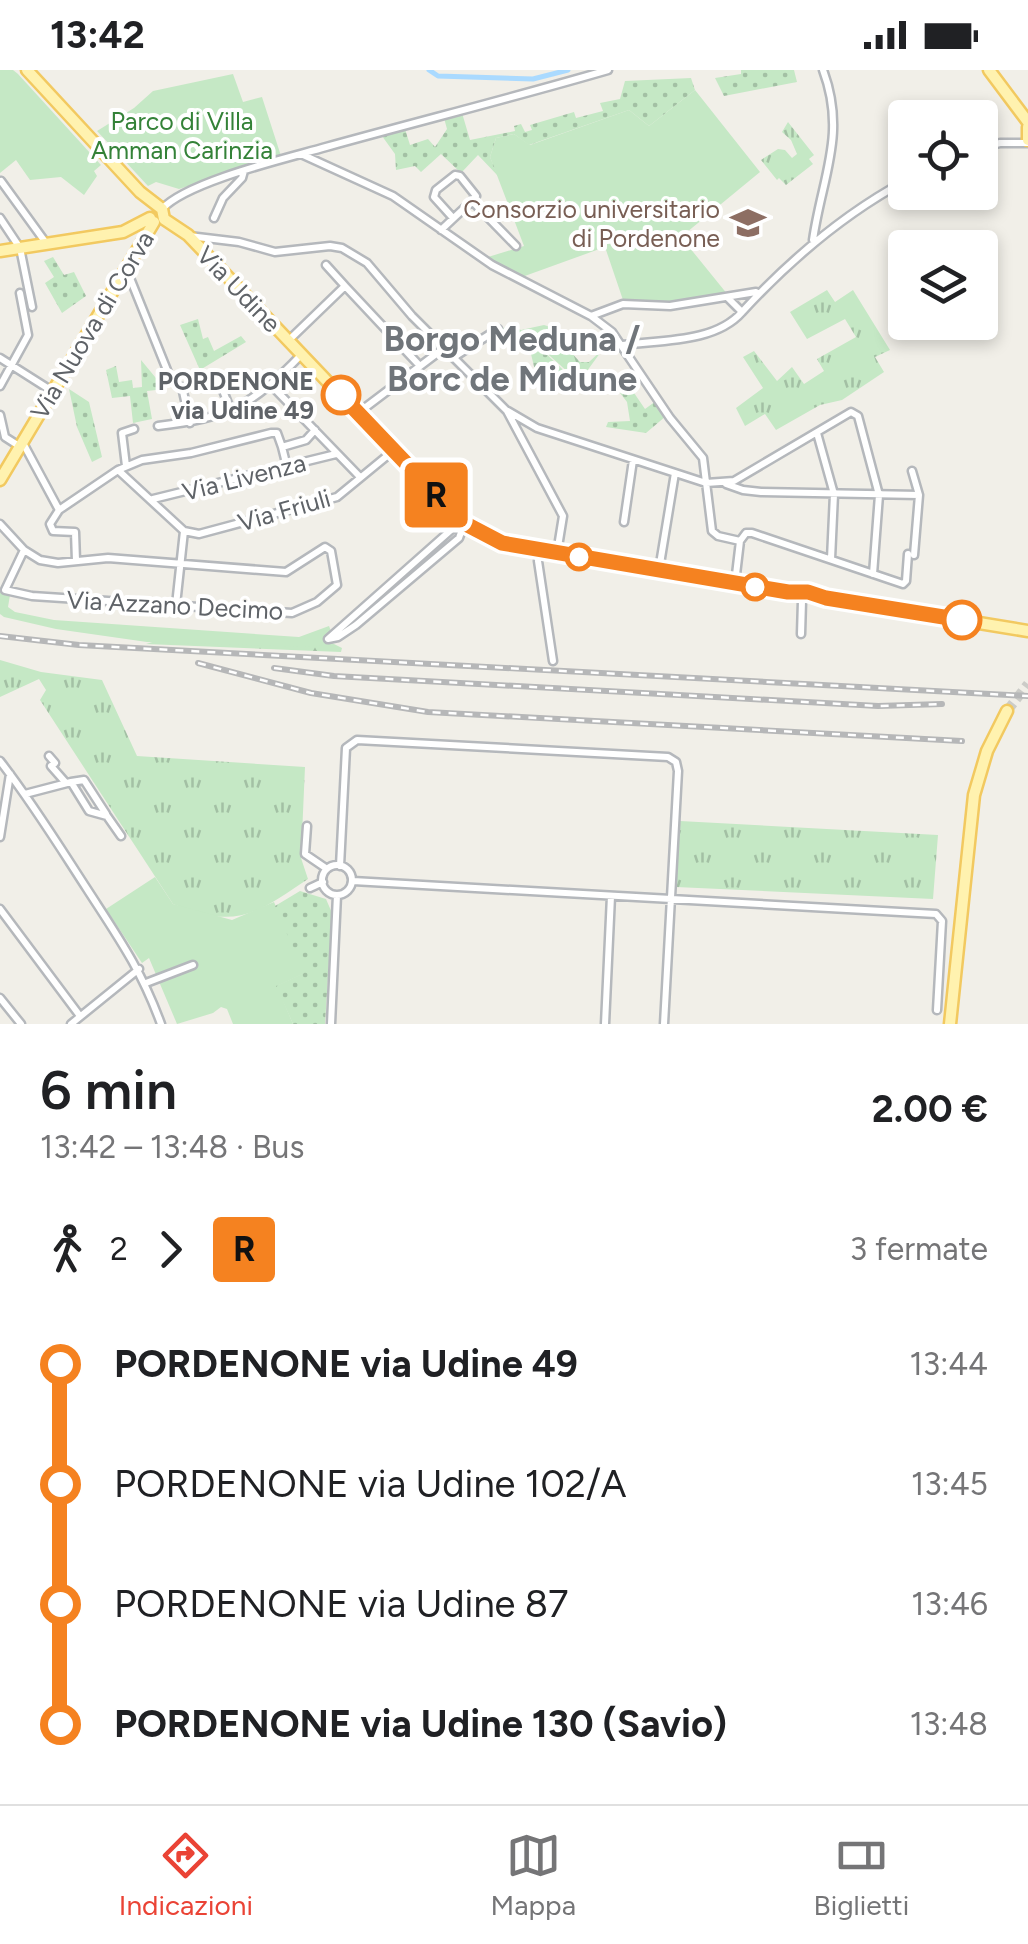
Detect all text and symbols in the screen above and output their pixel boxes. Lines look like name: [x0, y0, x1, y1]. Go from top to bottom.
text: 13:42: [50, 12, 145, 58]
map controls: [888, 100, 998, 340]
button: locate: [888, 100, 998, 210]
park label: Parco di Villa Amman Carinzia: [91, 106, 273, 165]
place label: Consorzio universitario di Pordenone: [463, 194, 720, 253]
school or university icon: Consorzio universitario di Pordenone: [729, 204, 767, 242]
street label: Via Nuova di Corva: [24, 225, 160, 425]
button: layers: [888, 230, 998, 340]
street label: Via Udine: [191, 240, 287, 338]
district label: Borgo Meduna / Borc de Midune: [384, 318, 640, 400]
place label: PORDENONE via Udine 49: [158, 366, 314, 425]
marker: PORDENONE via Udine 49: [322, 376, 360, 414]
street label: Via Livenza: [179, 447, 309, 507]
line badge: R: [404, 462, 468, 528]
text: R: [425, 474, 447, 516]
street label: Via Friuli: [234, 483, 334, 537]
unlabelled marker: [566, 544, 592, 570]
unlabelled marker: [742, 574, 768, 600]
street label: Via Azzano Decimo: [66, 584, 284, 626]
unlabelled marker: [943, 601, 981, 639]
text: 6 min: [40, 1057, 177, 1123]
text: 2.00 €: [872, 1086, 988, 1132]
text: 13:42 – 13:48 · Bus: [40, 1128, 304, 1166]
icon: walk: [40, 1222, 95, 1277]
icon: forward: [143, 1222, 198, 1277]
text: R: [233, 1228, 255, 1270]
text: 2: [110, 1230, 128, 1268]
text: 3 fermate: [850, 1230, 988, 1268]
text: PORDENONE via Udine 49: [114, 1341, 578, 1387]
text: 13:44: [910, 1345, 988, 1383]
text: PORDENONE via Udine 102/A: [114, 1461, 627, 1507]
text: 13:45: [911, 1465, 988, 1503]
text: PORDENONE via Udine 87: [114, 1581, 568, 1627]
text: 13:46: [911, 1585, 988, 1623]
text: PORDENONE via Udine 130 (Savio): [114, 1701, 727, 1747]
text: 13:48: [910, 1705, 988, 1743]
tab: Indicazioni: [119, 1828, 253, 1922]
tab: Mappa: [491, 1828, 576, 1922]
tab: Biglietti: [814, 1828, 909, 1922]

